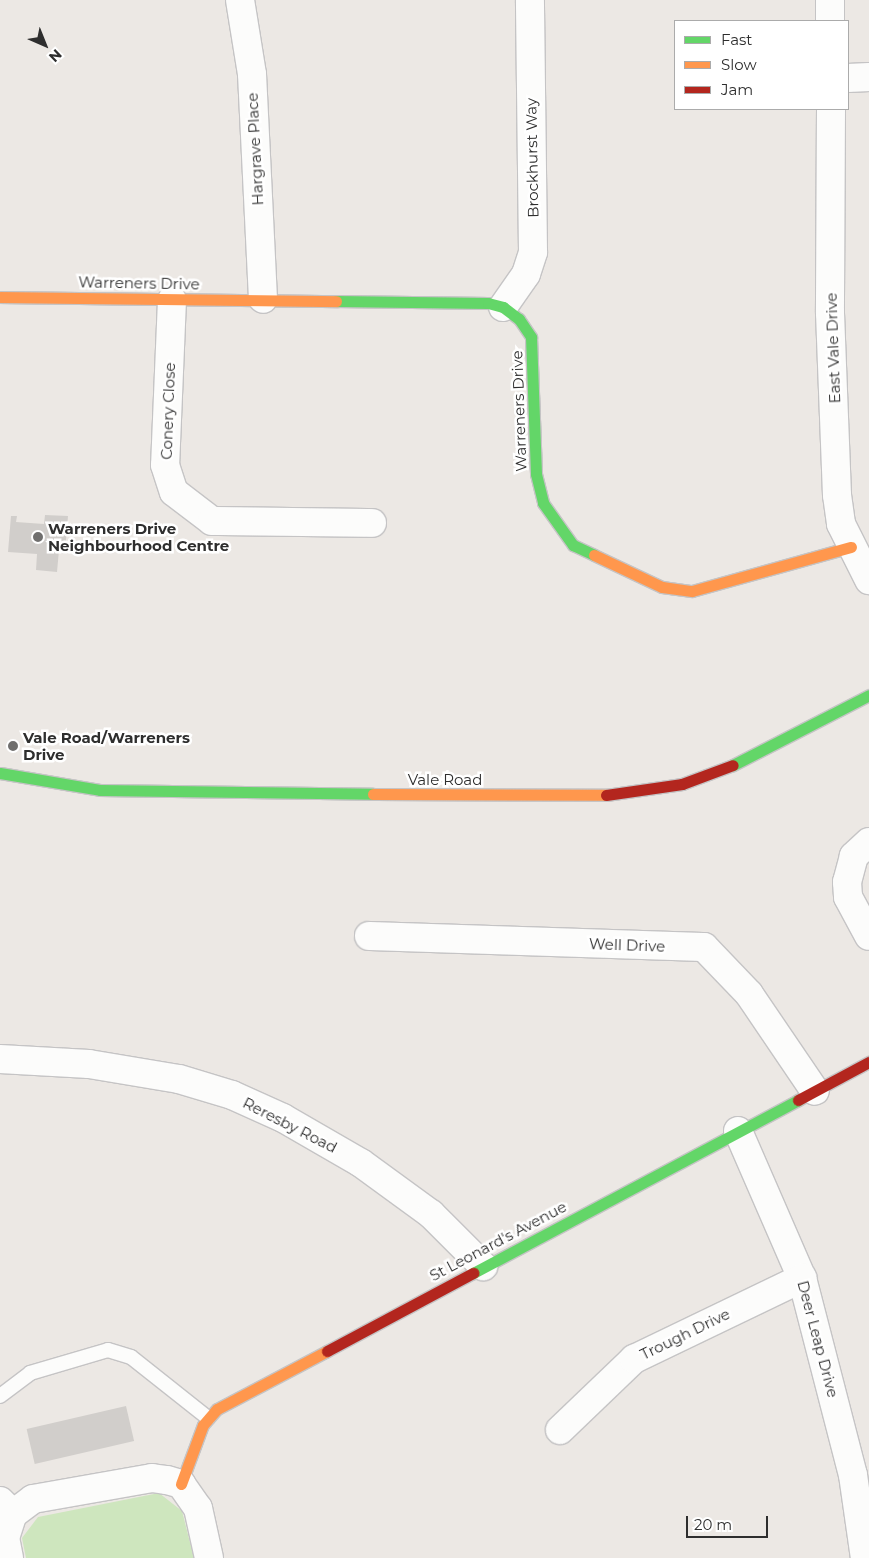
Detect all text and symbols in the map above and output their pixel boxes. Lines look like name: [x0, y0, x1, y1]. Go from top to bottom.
north arrow: [20, 20, 70, 70]
legend: [674, 20, 849, 110]
text: Fast: [721, 30, 752, 49]
text: N: [45, 45, 66, 66]
text: Slow: [721, 55, 757, 74]
text: Jam: [721, 80, 753, 99]
street label: Hargrave Place: [243, 92, 267, 206]
street label: Brockhurst Way: [522, 98, 542, 218]
street label: Warreners Drive: [78, 273, 200, 293]
street label: East Vale Drive: [822, 292, 844, 404]
street label: Warreners Drive: [508, 350, 530, 472]
street label: Conery Close: [157, 362, 179, 460]
place label: Warreners Drive Neighbourhood Centre: [48, 519, 229, 554]
marker: Warreners Drive Neighbourhood Centre: [32, 531, 44, 543]
place label: Vale Road/Warreners Drive: [23, 728, 190, 763]
marker: Vale Road/Warreners Drive: [7, 740, 19, 752]
street label: Vale Road: [408, 771, 482, 789]
street label: Well Drive: [589, 935, 665, 955]
street label: Reresby Road: [240, 1094, 340, 1156]
street label: St Leonard's Avenue: [427, 1197, 569, 1285]
street label: Deer Leap Drive: [794, 1279, 842, 1399]
street label: Trough Drive: [637, 1305, 733, 1363]
scale bar: [689, 1506, 772, 1538]
text: 20 m: [694, 1515, 732, 1534]

